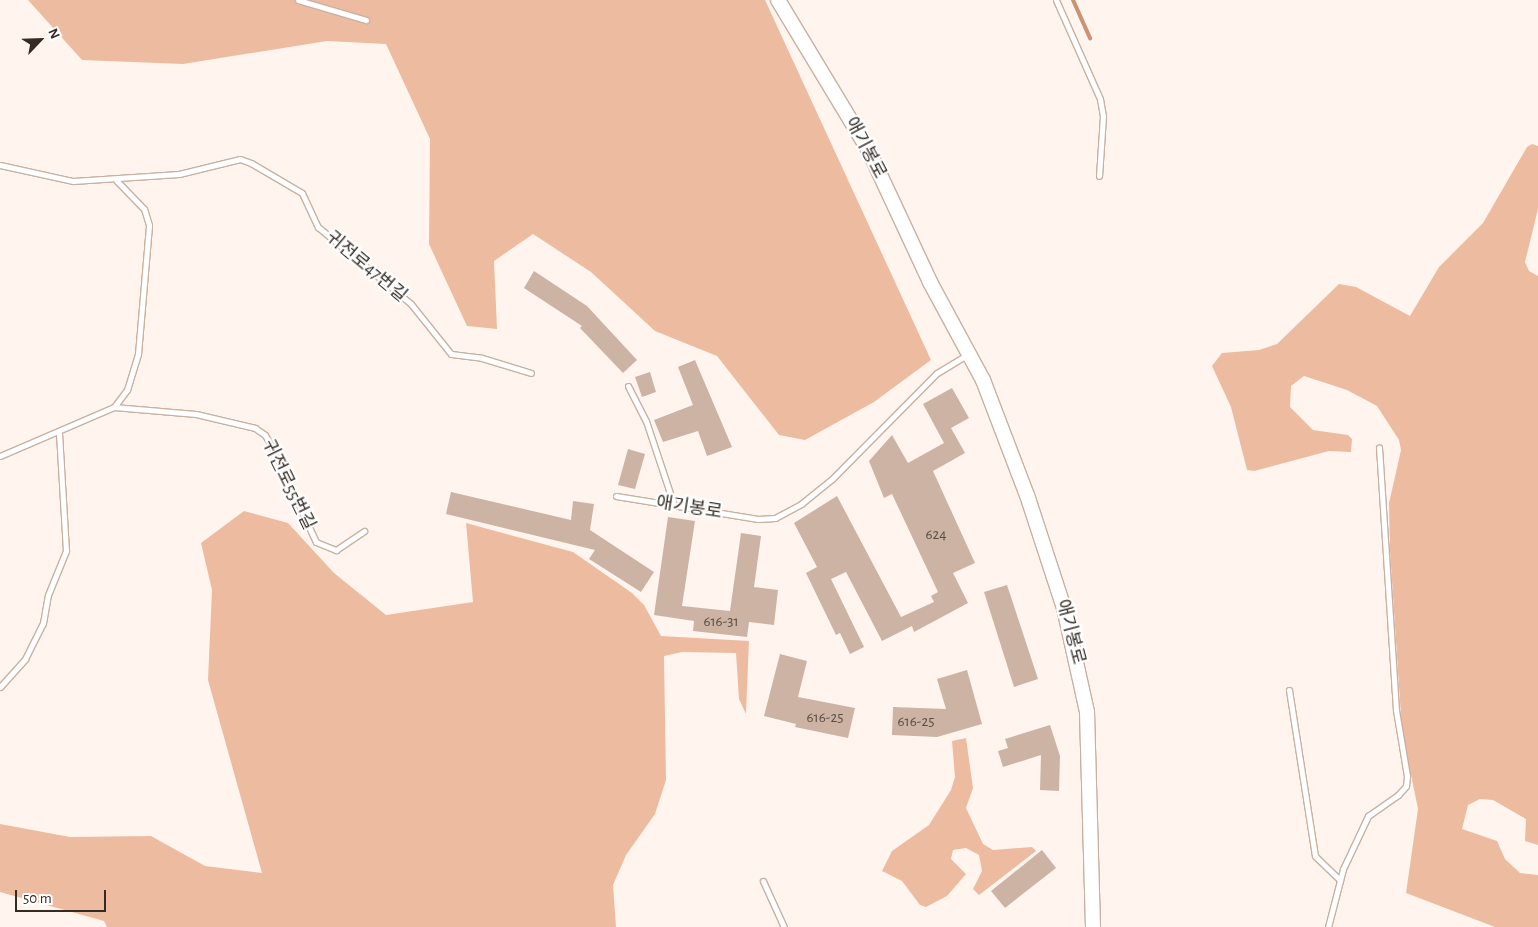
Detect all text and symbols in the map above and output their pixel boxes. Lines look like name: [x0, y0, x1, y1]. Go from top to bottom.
north arrow: [15, 15, 65, 65]
text: N: [45, 27, 62, 41]
street label: 애기봉로: [840, 114, 890, 182]
street label: 귀전로47번길: [321, 227, 411, 307]
street label: 귀전로55번길: [257, 436, 319, 534]
street label: 애기봉로: [655, 492, 723, 524]
house number: 624: [925, 526, 947, 544]
street label: 애기봉로: [1051, 597, 1089, 667]
house number: 616-31: [703, 613, 739, 631]
house number: 616-25: [807, 709, 843, 727]
house number: 616-25: [898, 713, 934, 731]
scale bar: [18, 880, 109, 912]
text: 50 m: [23, 891, 52, 906]

